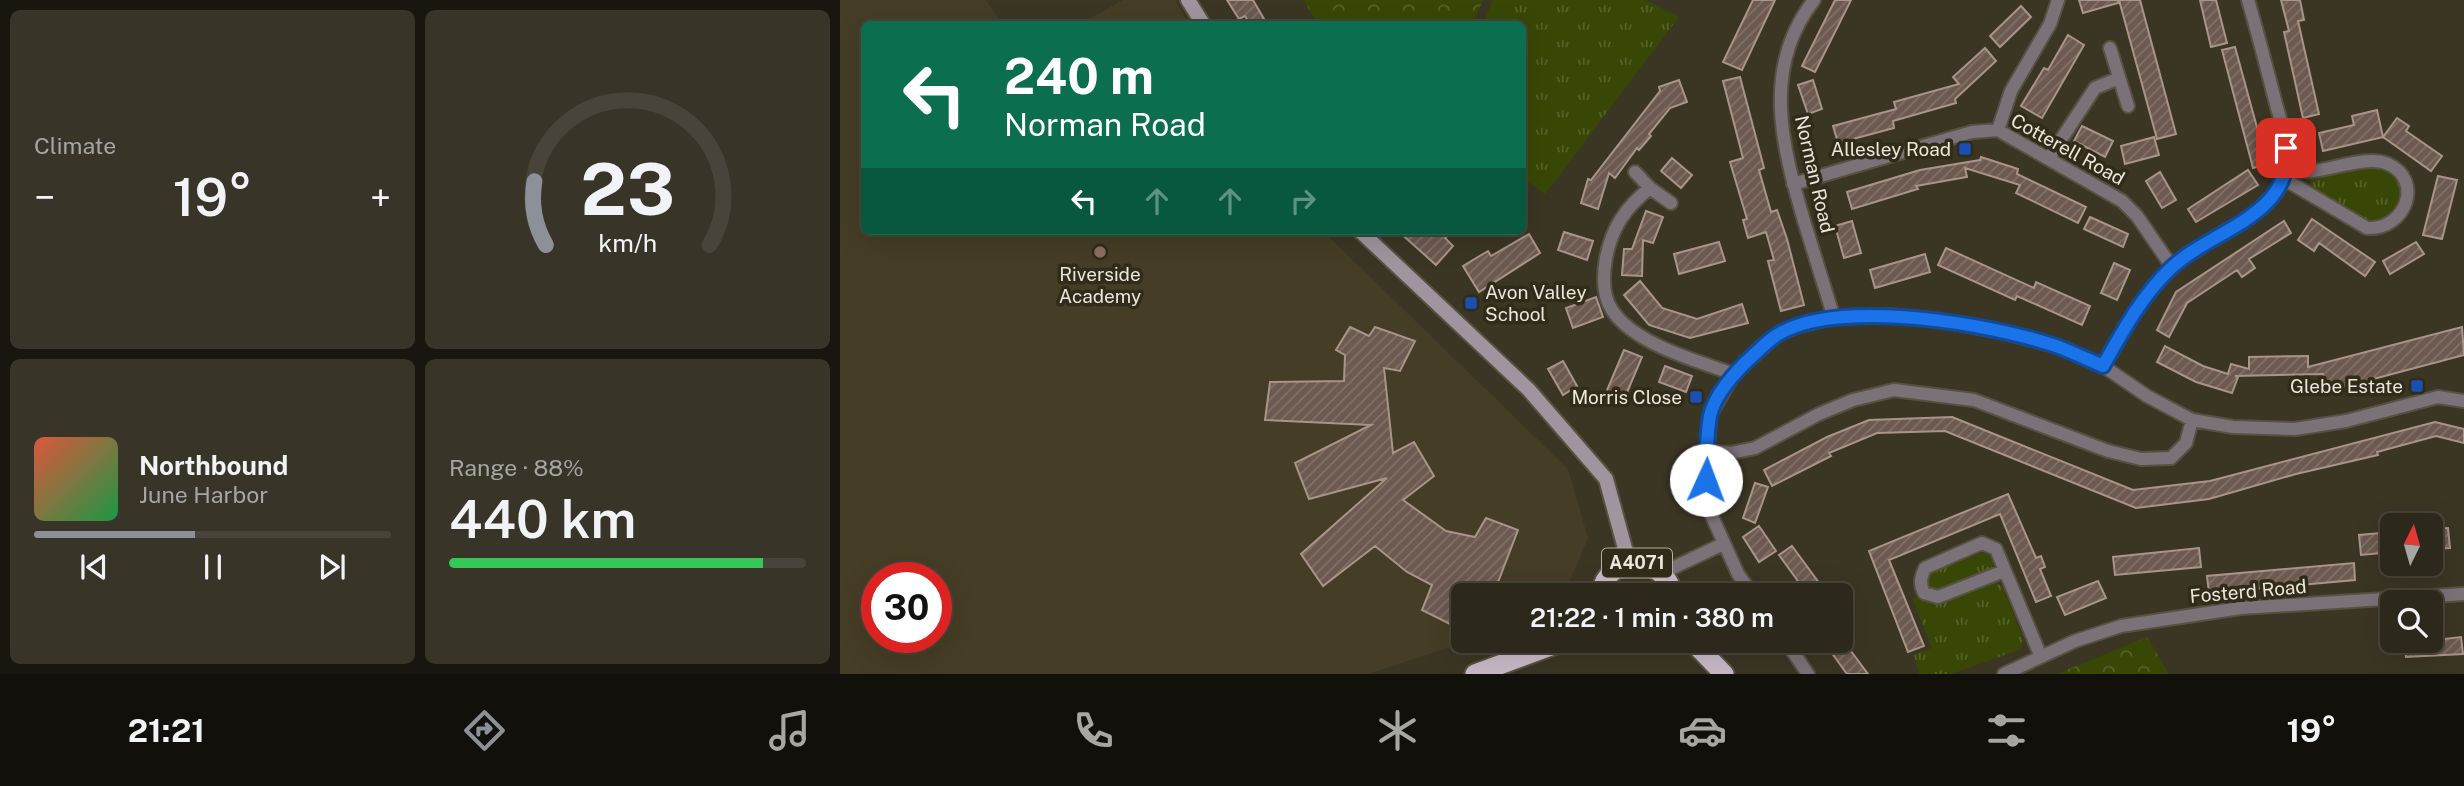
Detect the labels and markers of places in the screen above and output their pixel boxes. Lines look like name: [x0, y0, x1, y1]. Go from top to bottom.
pin: [2256, 118, 2316, 178]
place label: Allesley Road: [1831, 138, 1951, 160]
marker: Allesley Road: [1957, 141, 1973, 157]
marker: Riverside Academy: [1092, 244, 1108, 260]
place label: Riverside Academy: [1059, 263, 1141, 307]
place label: Avon Valley School: [1485, 281, 1587, 325]
marker: Avon Valley School: [1463, 295, 1479, 311]
place label: Glebe Estate: [2290, 375, 2403, 397]
marker: Glebe Estate: [2409, 378, 2425, 394]
place label: Morris Close: [1571, 386, 1682, 408]
marker: Morris Close: [1688, 389, 1704, 405]

